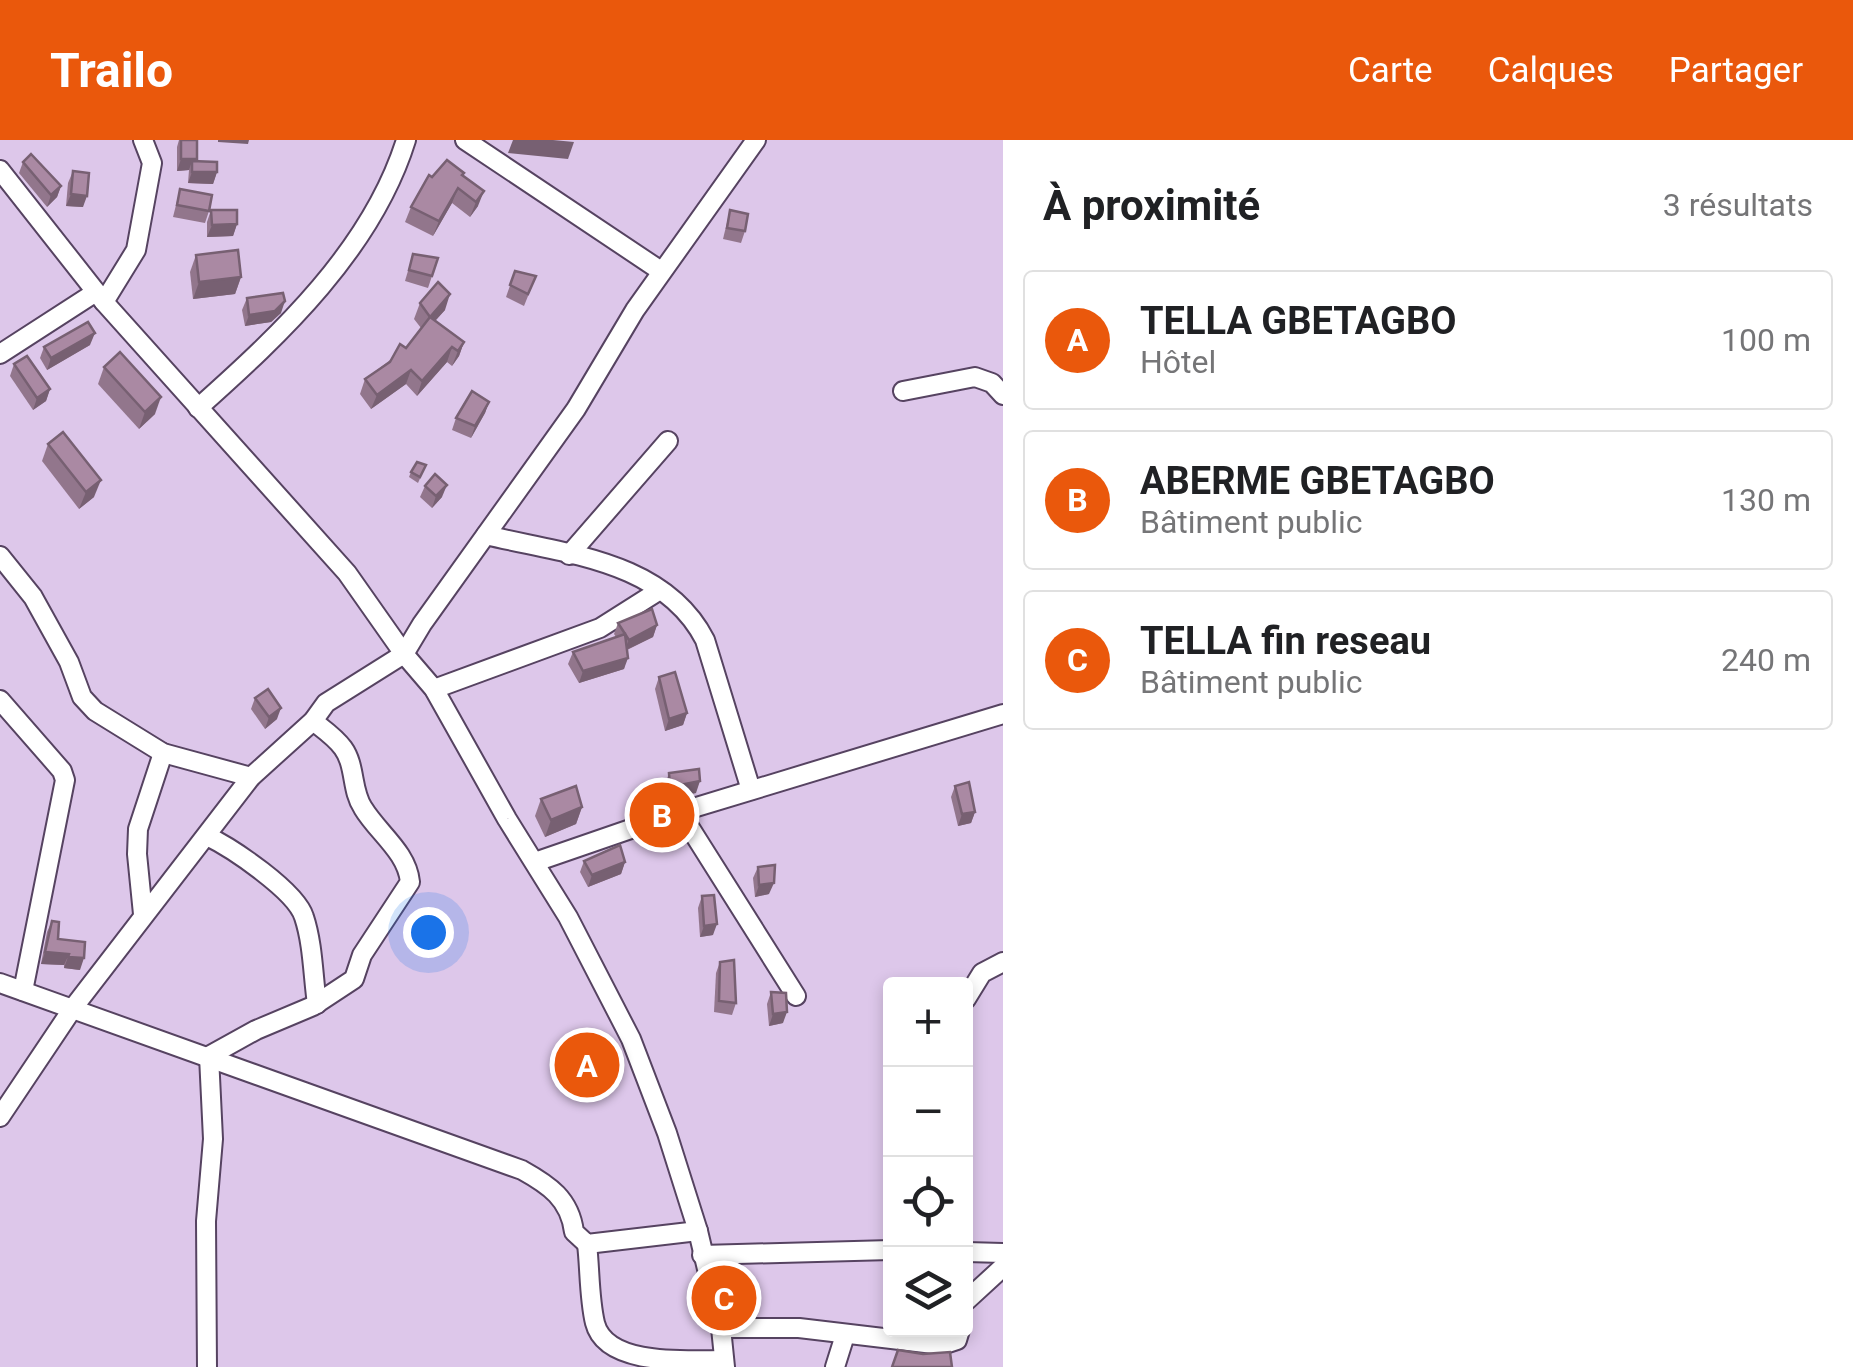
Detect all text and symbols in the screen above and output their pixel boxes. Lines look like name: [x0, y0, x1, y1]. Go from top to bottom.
text: Trailo: [50, 42, 173, 99]
text: Carte: [1348, 50, 1433, 91]
text: Calques: [1488, 50, 1614, 91]
text: Partager: [1669, 50, 1803, 91]
text: À proximité: [1043, 181, 1260, 230]
text: 3 résultats: [1663, 186, 1813, 224]
text: TELLA GBETAGBO: [1140, 299, 1456, 343]
text: A: [1067, 321, 1088, 359]
text: 100 m: [1721, 321, 1811, 359]
text: Hôtel: [1140, 343, 1216, 381]
text: ABERME GBETAGBO: [1140, 459, 1495, 503]
text: B: [1067, 481, 1088, 519]
text: 130 m: [1721, 481, 1811, 519]
text: Bâtiment public: [1140, 503, 1363, 541]
text: TELLA fin reseau: [1140, 619, 1431, 663]
text: C: [1067, 641, 1088, 679]
text: 240 m: [1721, 641, 1811, 679]
text: Bâtiment public: [1140, 663, 1363, 701]
pin: B: [630, 778, 694, 852]
your location: [403, 907, 454, 958]
map controls: [883, 977, 973, 1337]
button: +: [883, 977, 973, 1067]
pin: A: [554, 1028, 620, 1102]
button: −: [883, 1067, 973, 1157]
button: locate: [883, 1157, 973, 1247]
button: layers: [883, 1247, 973, 1337]
pin: C: [692, 1260, 756, 1336]

